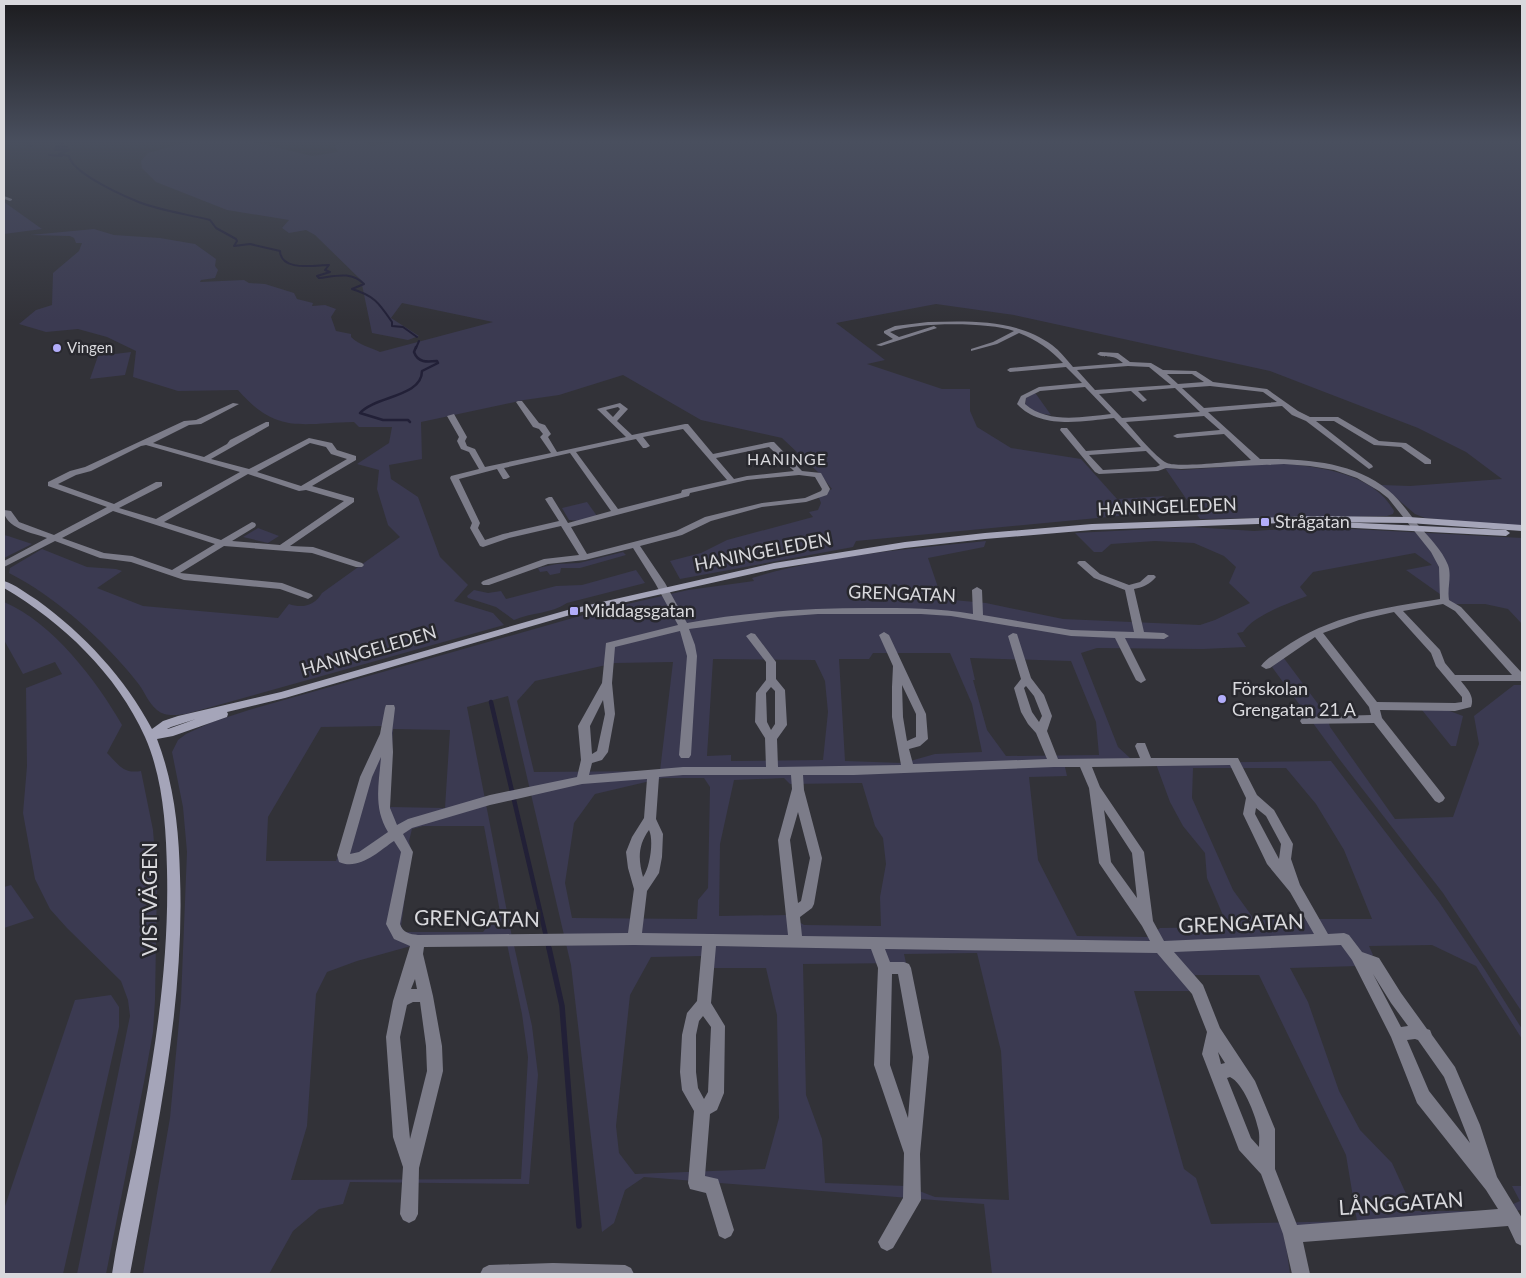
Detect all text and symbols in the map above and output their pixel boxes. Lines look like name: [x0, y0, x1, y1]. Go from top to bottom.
place label: Vingen: [67, 338, 113, 356]
marker: Vingen: [51, 342, 63, 354]
district label: HANINGE: [747, 449, 827, 468]
street label: HANINGELEDEN: [1097, 493, 1237, 519]
place label: Strågatan: [1275, 510, 1350, 532]
marker: Strågatan: [1259, 516, 1271, 528]
street label: HANINGELEDEN: [692, 527, 833, 575]
street label: GRENGATAN: [848, 580, 956, 606]
place label: Middagsgatan: [584, 599, 695, 621]
marker: Middagsgatan: [568, 605, 580, 617]
street label: HANINGELEDEN: [299, 620, 439, 680]
place label: Förskolan Grengatan 21 A: [1232, 677, 1357, 720]
marker: Förskolan Grengatan 21 A: [1216, 693, 1228, 705]
street label: VISTVÄGEN: [136, 842, 161, 956]
street label: GRENGATAN: [414, 904, 540, 931]
street label: GRENGATAN: [1178, 908, 1304, 937]
street label: LÅNGGATAN: [1337, 1186, 1464, 1219]

